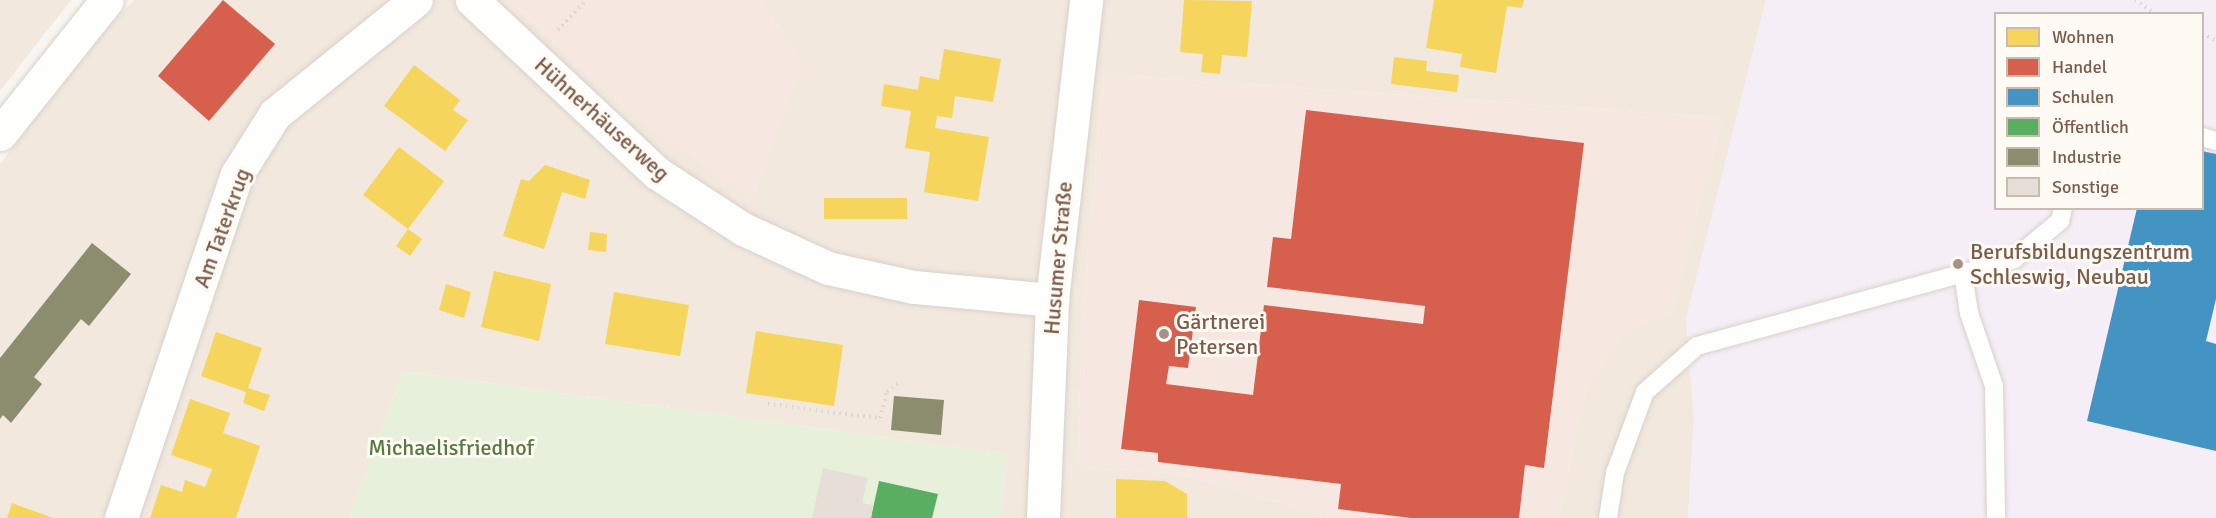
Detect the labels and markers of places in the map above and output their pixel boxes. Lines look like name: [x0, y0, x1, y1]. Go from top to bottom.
place label: Berufsbildungszentrum Schleswig, Neubau: [1970, 238, 2190, 290]
marker: Berufsbildungszentrum Schleswig, Neubau: [1951, 257, 1965, 271]
place label: Gärtnerei Petersen: [1176, 308, 1265, 360]
marker: Gärtnerei Petersen: [1157, 327, 1171, 341]

